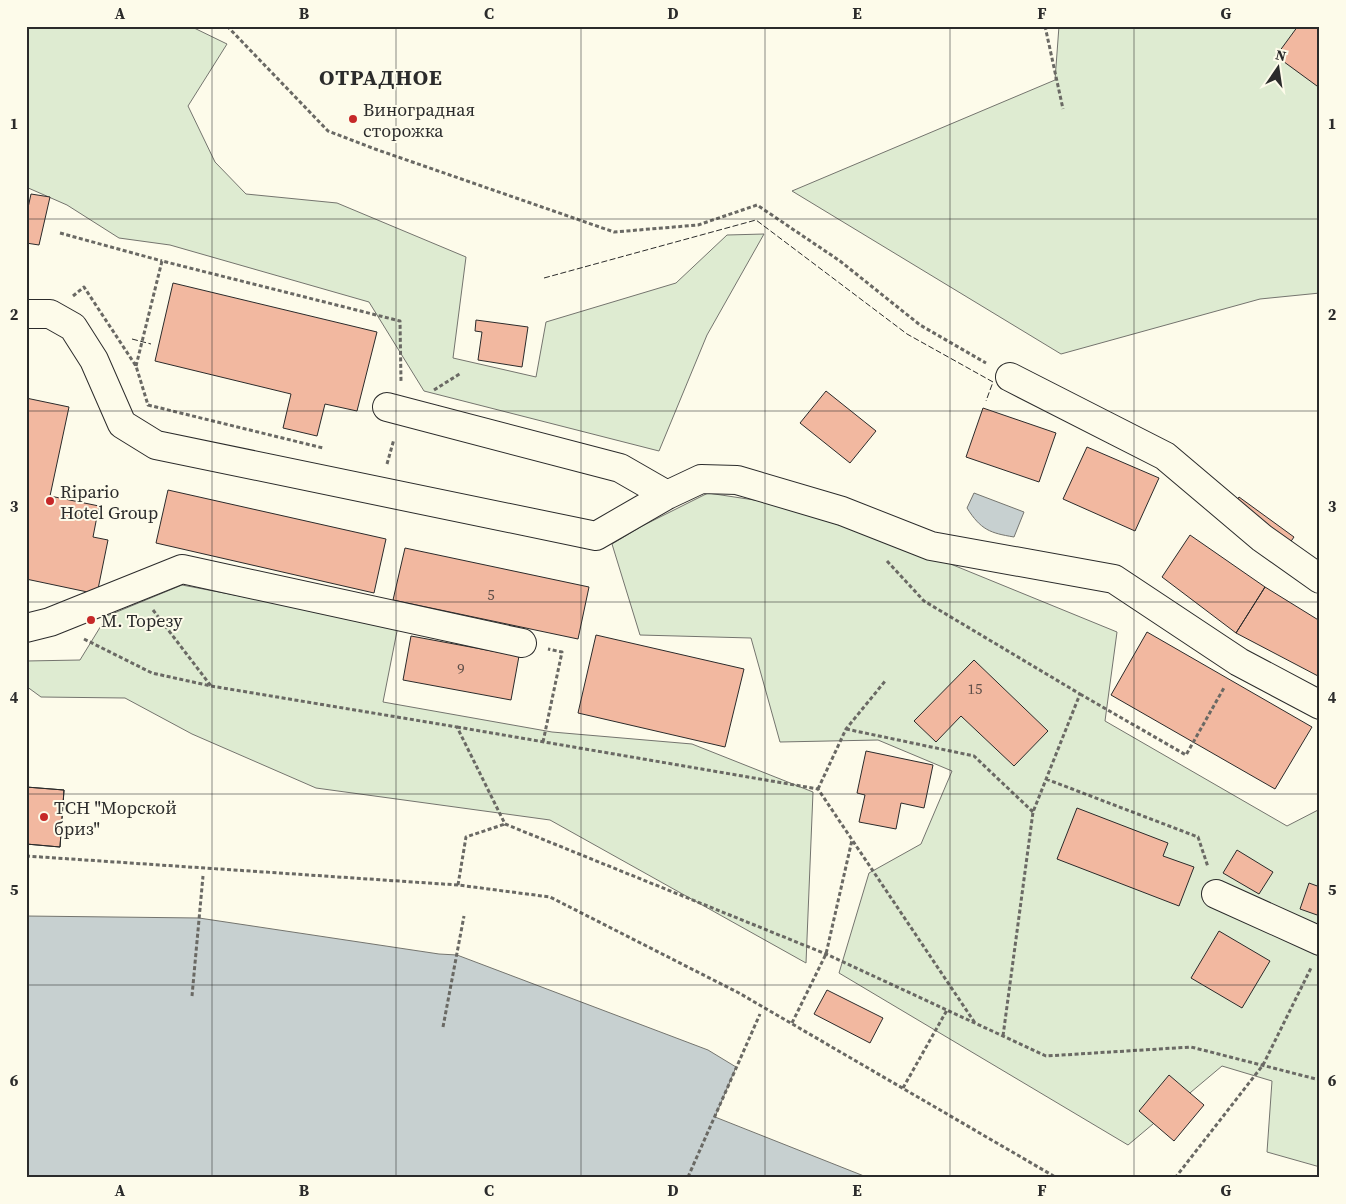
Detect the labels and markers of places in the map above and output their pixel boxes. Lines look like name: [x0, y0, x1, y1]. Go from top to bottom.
place label: Виноградная сторожка: [363, 97, 475, 143]
marker: Виноградная сторожка: [347, 113, 359, 125]
place label: Ripario Hotel Group: [60, 479, 158, 525]
marker: Ripario Hotel Group: [44, 495, 56, 507]
place label: М. Торезу: [101, 608, 183, 633]
marker: М. Торезу: [85, 614, 97, 626]
place label: ТСН "Морской бриз": [54, 795, 177, 841]
marker: ТСН "Морской бриз": [38, 811, 50, 823]

